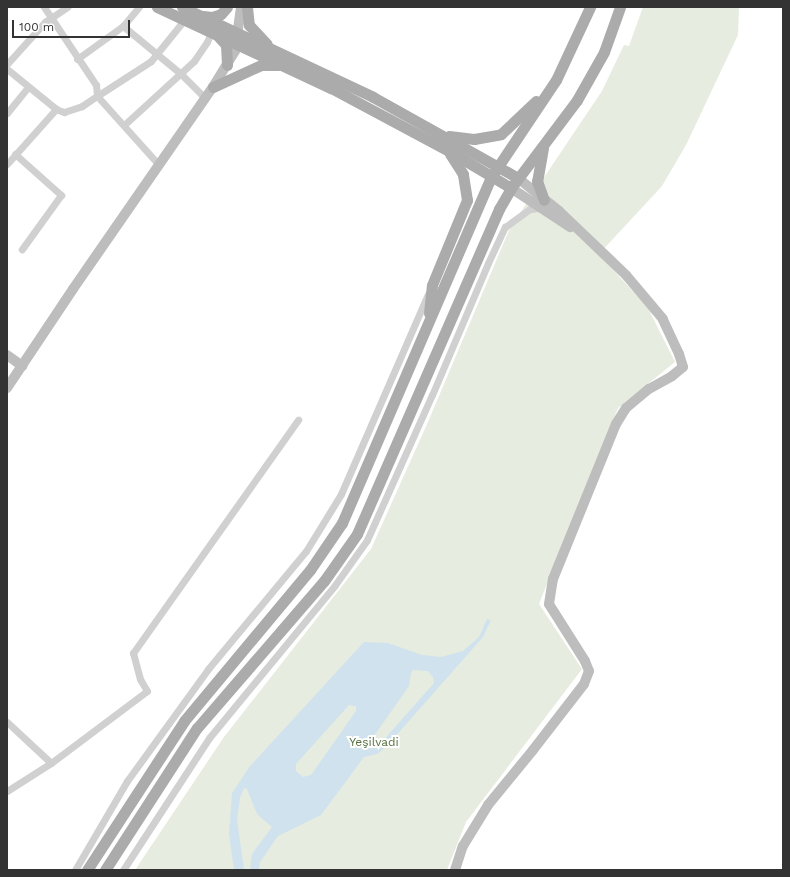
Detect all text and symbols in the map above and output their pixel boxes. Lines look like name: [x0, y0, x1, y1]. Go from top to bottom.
scale bar: [14, 12, 132, 38]
text: 100 m: [19, 20, 54, 34]
park label: Yeşilvadi: [349, 736, 399, 750]

